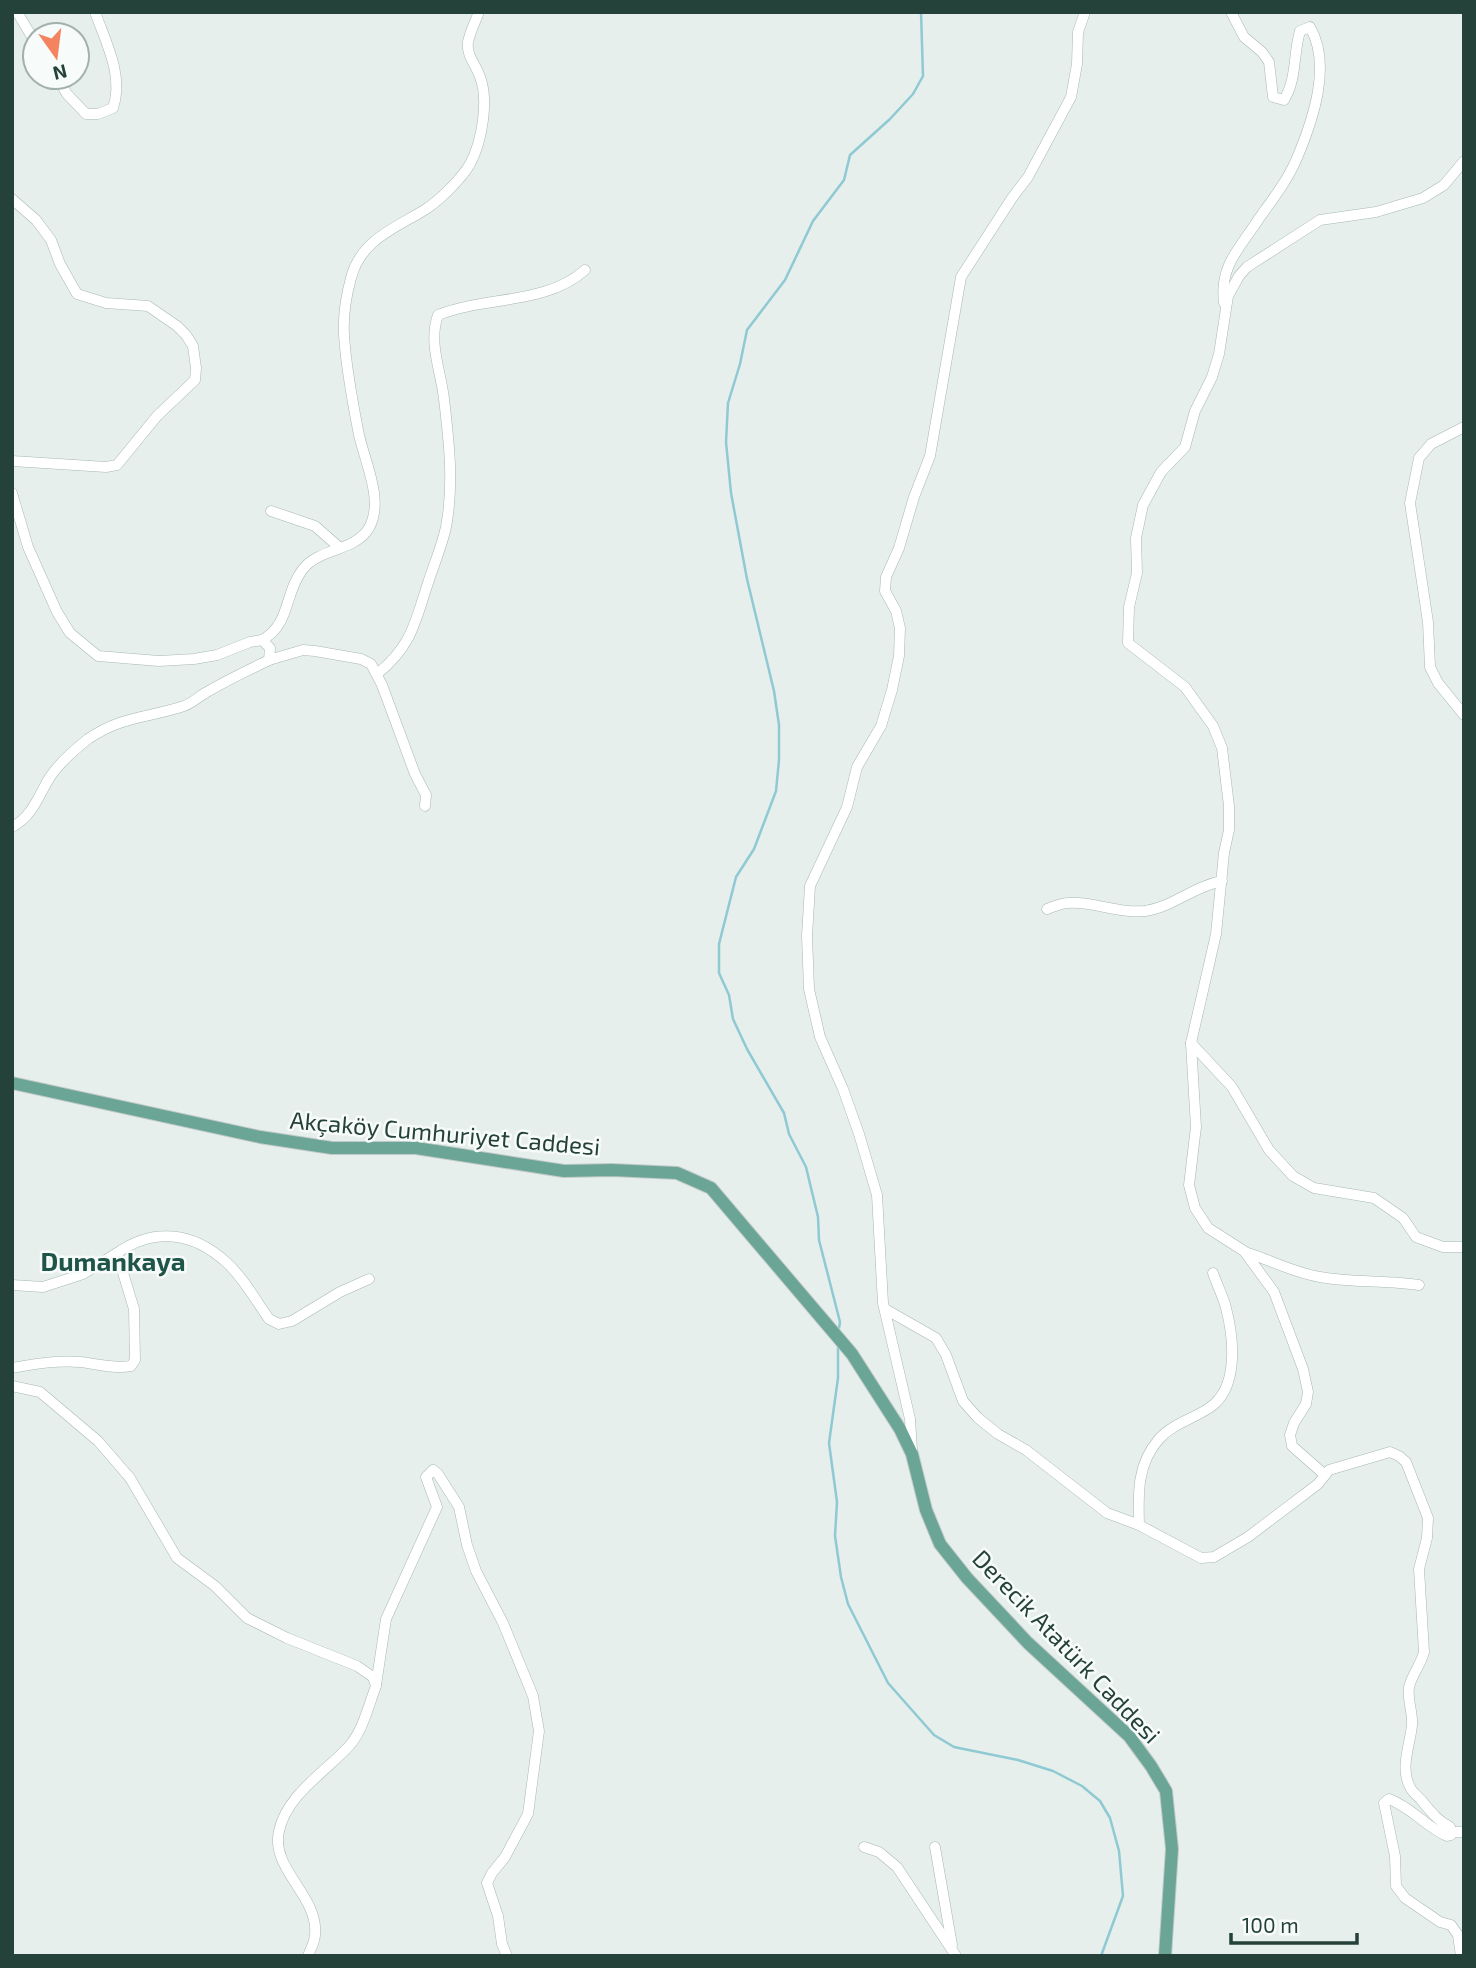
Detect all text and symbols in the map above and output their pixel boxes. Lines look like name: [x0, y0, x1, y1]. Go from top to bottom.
north arrow: [21, 21, 91, 91]
text: N: [51, 60, 70, 86]
street label: Akçaköy Cumhuriyet Caddesi: [289, 1104, 602, 1162]
district label: Dumankaya: [40, 1245, 186, 1277]
street label: Derecik Atatürk Caddesi: [967, 1543, 1167, 1749]
scale bar: [1231, 1902, 1357, 1946]
text: 100 m: [1242, 1912, 1299, 1937]

